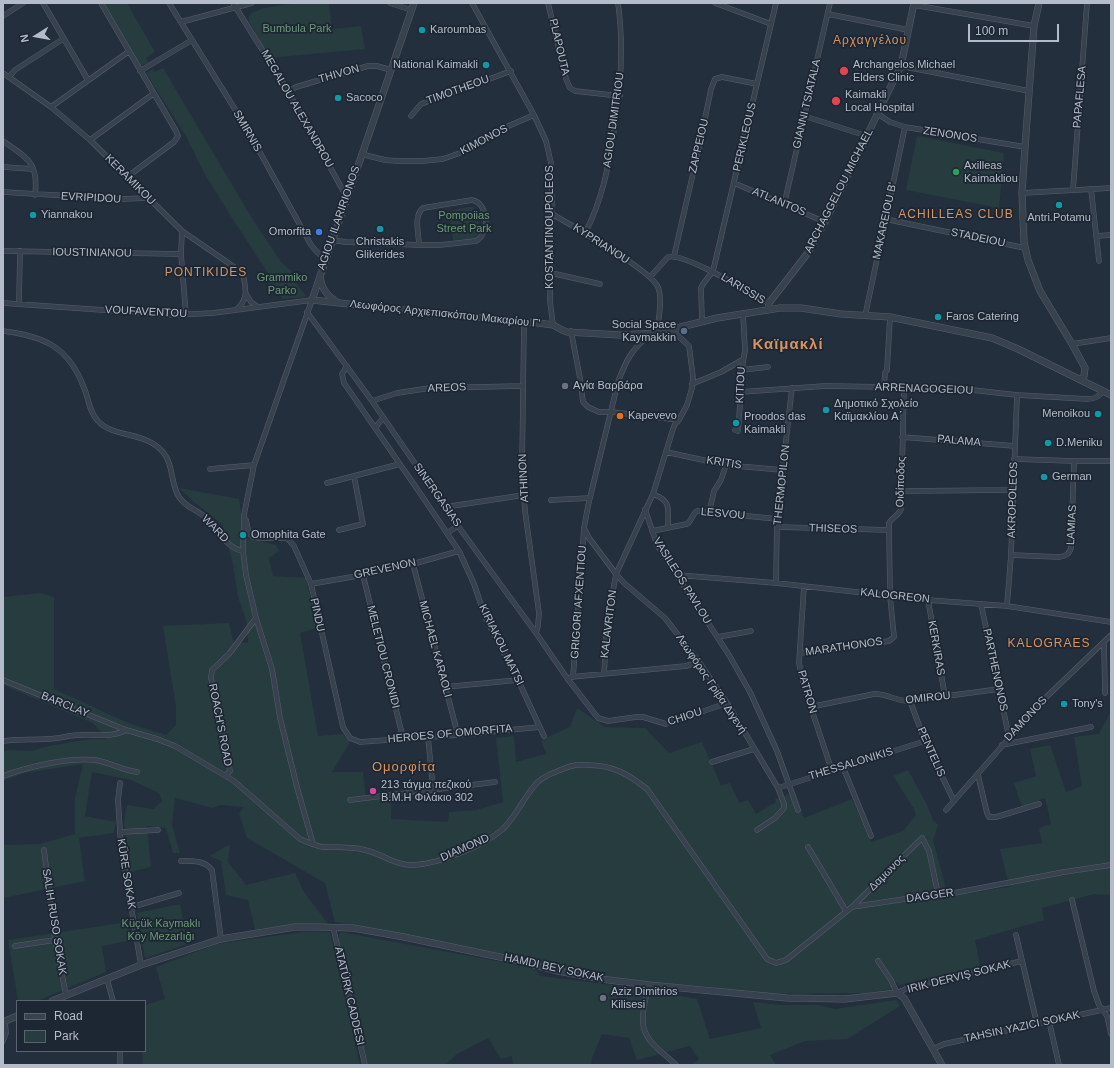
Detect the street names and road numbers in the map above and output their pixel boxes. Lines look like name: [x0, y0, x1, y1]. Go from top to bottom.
street label: PLAPOUTA: [546, 17, 572, 77]
street label: MEGALOU ALEXANDROU: [258, 48, 336, 170]
street label: GIANNI TSIATALA: [790, 58, 824, 150]
street label: THIVON: [317, 62, 361, 86]
street label: PAPAFLESA: [1071, 65, 1089, 129]
street label: AGIOU DIMITRIOU: [601, 72, 627, 168]
street label: TIMOTHEOU: [425, 73, 491, 107]
street label: PERIKLEOUS: [731, 101, 759, 173]
street label: SMIRNIS: [230, 108, 264, 154]
street label: ZAPPEIOU: [686, 117, 712, 175]
street label: KIMONOS: [458, 122, 510, 158]
street label: ZENONOS: [922, 124, 978, 146]
street label: ARCHAGGELOU MICHAEL: [802, 127, 876, 255]
street label: KERAMIKOU: [102, 152, 158, 208]
street label: AGIOU ILARIRIONOS: [315, 164, 363, 272]
street label: KOSTANTINOUPOLEOS: [543, 165, 557, 289]
street label: MAKAREIOU B': [870, 181, 900, 261]
street label: ATLANTOS: [750, 185, 808, 219]
street label: EVRIPIDOU: [60, 190, 122, 206]
street label: KYPRIANOU: [570, 221, 632, 267]
street label: STADEIOU: [950, 226, 1006, 250]
street label: IOUSTINIANOU: [52, 246, 132, 260]
street label: LARISSIS: [718, 271, 768, 307]
street label: Λεωφόρος Αρχιεπισκόπου Μακαρίου Γ': [349, 297, 541, 331]
street label: VOUFAVENTOU: [105, 303, 187, 321]
street label: KITIOU: [733, 366, 749, 404]
street label: AREOS: [428, 381, 466, 395]
street label: ARRENAGOGEIOU: [875, 381, 973, 397]
street label: PALAMA: [937, 433, 981, 449]
street label: THERMOPILON: [771, 444, 793, 526]
street label: ATHINON: [516, 453, 532, 503]
street label: KRITIS: [705, 454, 743, 472]
street label: Οιδίποδος: [894, 456, 908, 508]
street label: SINERGASIAS: [410, 461, 464, 529]
street label: AKROPOLEOS: [1005, 462, 1021, 538]
street label: LESVOU: [700, 505, 746, 523]
street label: LAMIAS: [1064, 505, 1080, 545]
street label: WARD: [199, 512, 231, 546]
street label: THISEOS: [809, 522, 857, 536]
street label: VASILEOS PAVLOU: [650, 535, 714, 627]
street label: GRIGORI AFXENTIOU: [568, 545, 590, 659]
street label: GREVENON: [353, 556, 417, 582]
street label: KALOGREON: [860, 586, 930, 606]
street label: KALAVRITON: [598, 589, 620, 659]
street label: PINDU: [307, 597, 327, 633]
street label: MICHAEL KARAOLI: [416, 599, 454, 699]
street label: KIRIAKOU MATSI: [476, 602, 526, 688]
street label: MELETIOU CRONIDI: [364, 604, 402, 710]
street label: KERKIRAS: [925, 619, 947, 677]
street label: PARTHENONOS: [980, 628, 1010, 712]
street label: Λεωφόρος Γρίβα Διγενή: [673, 632, 749, 736]
street label: MARATHONOS: [804, 635, 884, 659]
street label: PATRON: [795, 669, 819, 715]
street label: ROACH'S ROAD: [206, 683, 234, 767]
street label: BARCLAY: [39, 689, 91, 721]
street label: OMIROU: [905, 689, 951, 707]
street label: DAMONOS: [1002, 694, 1050, 744]
street label: CHIOU: [666, 705, 704, 729]
street label: HEROES OF OMORFITA: [387, 722, 513, 746]
street label: PENTELIS: [914, 725, 948, 779]
street label: THESSALONIKIS: [807, 745, 895, 783]
street label: DIAMOND: [439, 831, 491, 865]
street label: KÜRE SOKAK: [114, 838, 138, 910]
street label: Δαμωνος: [866, 852, 908, 894]
street label: SALIH RUSO SOKAK: [39, 868, 69, 976]
street label: DAGGER: [905, 886, 955, 906]
street label: ATATÜRK CADDESI: [331, 945, 367, 1047]
street label: HAMDI BEY SOKAK: [503, 951, 605, 985]
street label: IRIK DERVIŞ SOKAK: [906, 958, 1012, 996]
street label: TAHSIN YAZICI SOKAK: [963, 1008, 1081, 1046]

